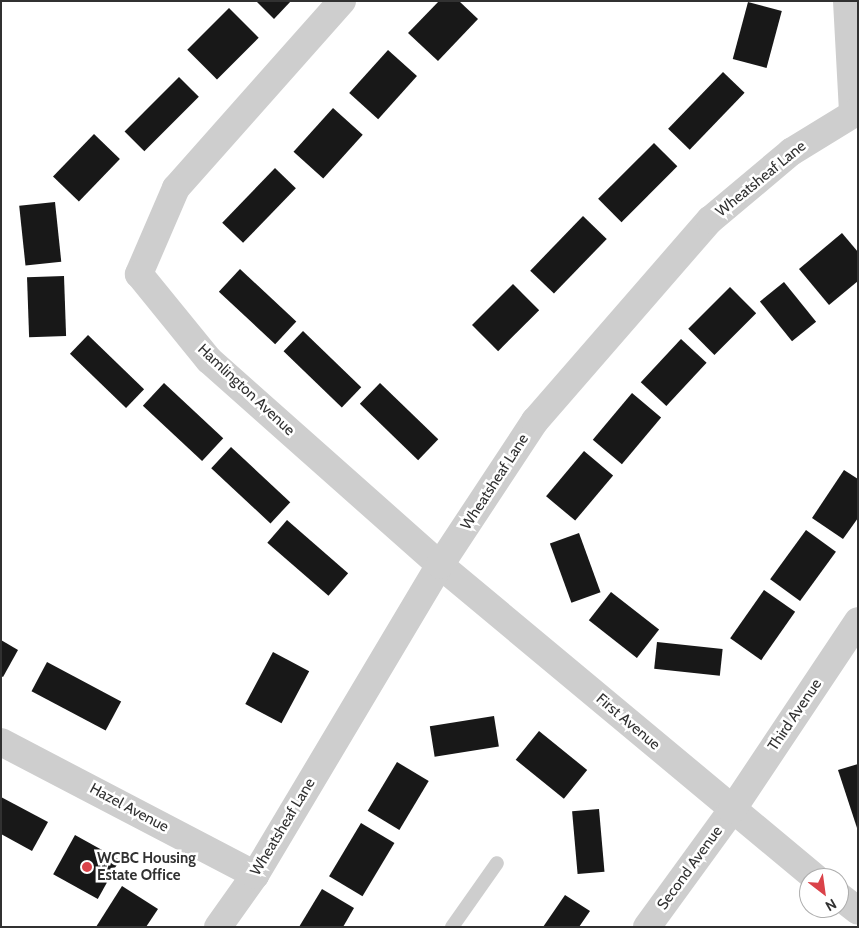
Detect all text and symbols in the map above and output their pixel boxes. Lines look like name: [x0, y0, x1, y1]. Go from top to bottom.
street label: Wheatsheaf Lane: [712, 137, 810, 221]
street label: Hamlington Avenue: [194, 340, 298, 440]
street label: Wheatsheaf Lane: [457, 431, 533, 533]
street label: Third Avenue: [764, 676, 826, 754]
street label: First Avenue: [592, 690, 664, 754]
street label: Wheatsheaf Lane: [247, 775, 319, 879]
street label: Hazel Avenue: [86, 780, 172, 836]
street label: Second Avenue: [654, 823, 726, 913]
place label: WCBC Housing Estate Office: [97, 849, 196, 884]
marker: WCBC Housing Estate Office: [81, 861, 93, 873]
north arrow: [799, 868, 849, 918]
text: N: [822, 895, 840, 915]

